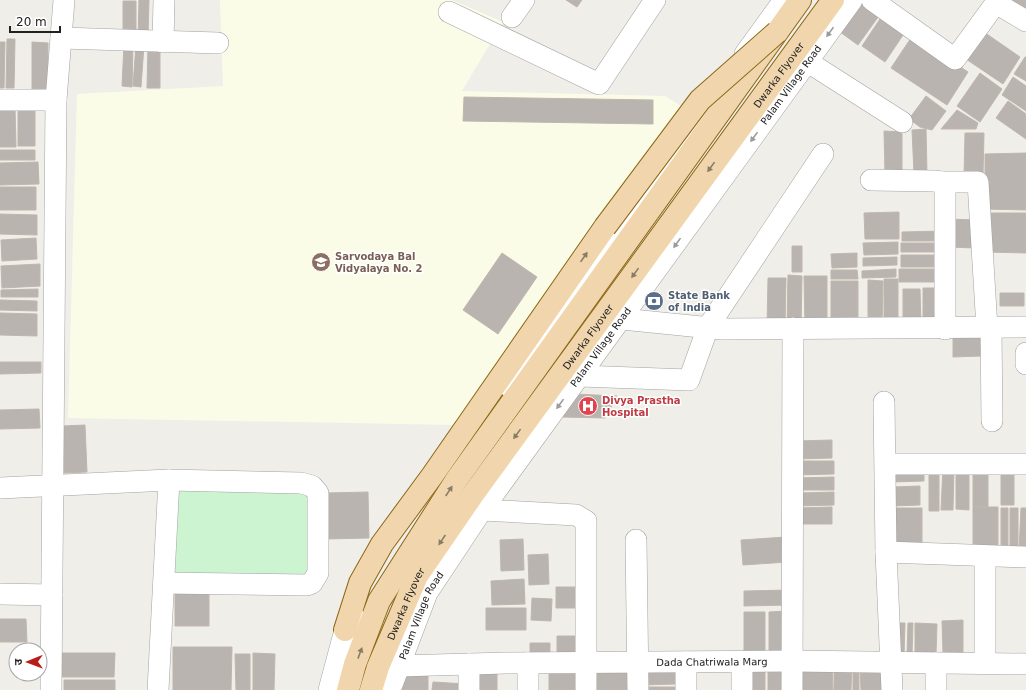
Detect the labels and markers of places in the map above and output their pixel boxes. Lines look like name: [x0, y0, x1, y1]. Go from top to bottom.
school or university icon: Sarvodaya Bal Vidyalaya No. 2: [310, 251, 332, 273]
place label: Sarvodaya Bal Vidyalaya No. 2: [335, 251, 423, 274]
bank icon: State Bank of India: [643, 290, 665, 312]
place label: State Bank of India: [668, 290, 730, 313]
hospital icon: Divya Prastha Hospital: [577, 395, 599, 417]
place label: Divya Prastha Hospital: [602, 395, 681, 418]

